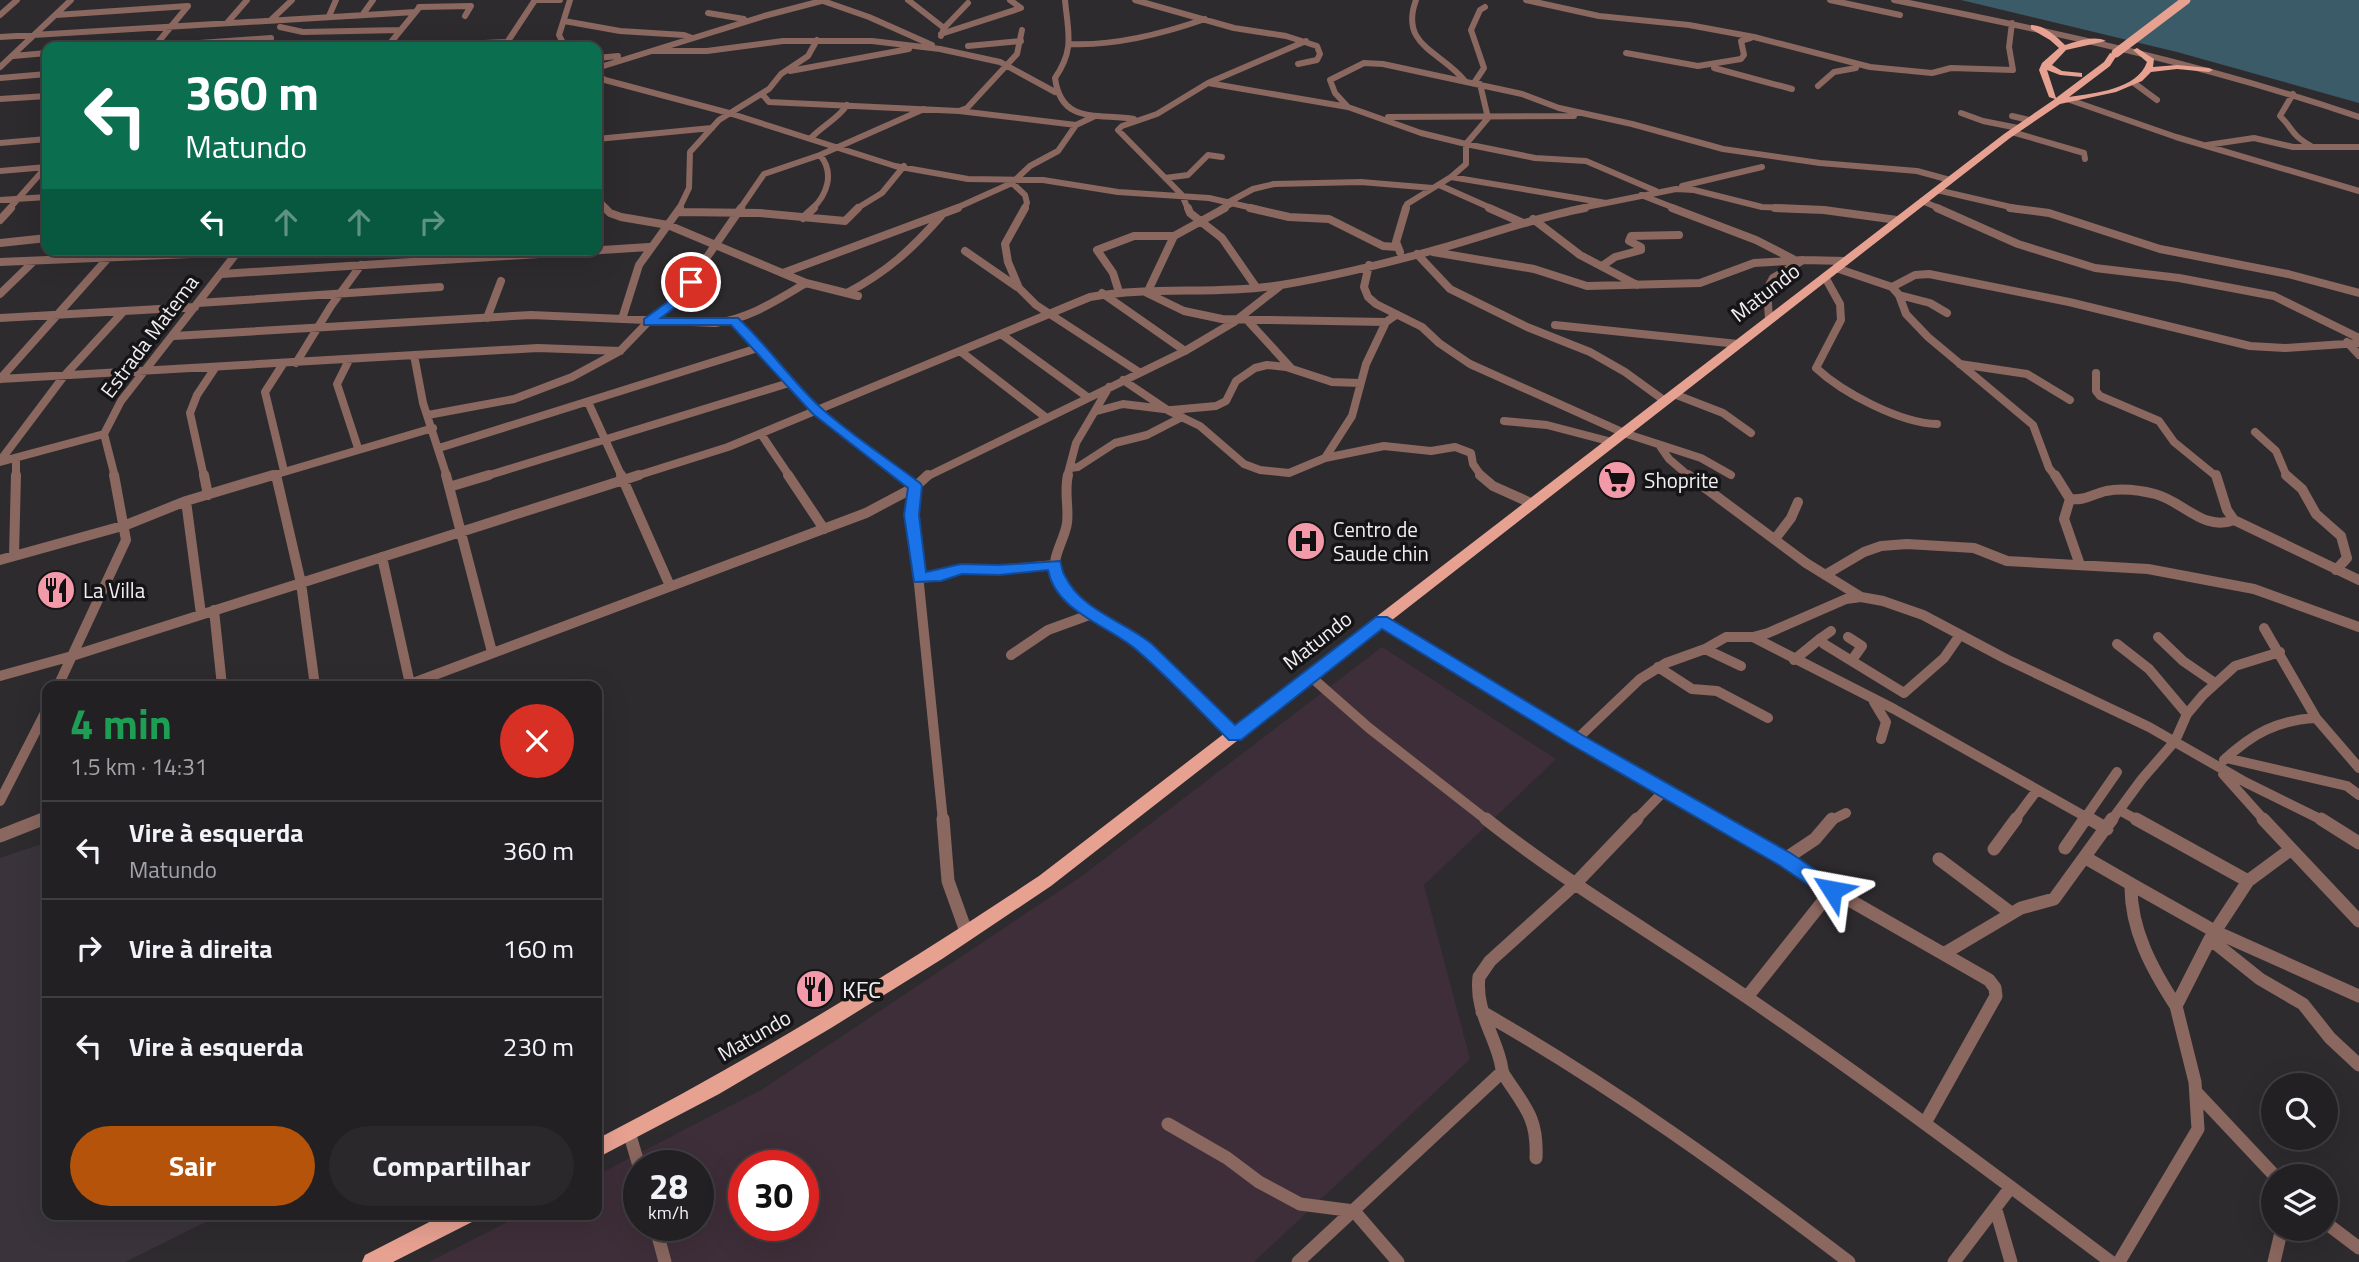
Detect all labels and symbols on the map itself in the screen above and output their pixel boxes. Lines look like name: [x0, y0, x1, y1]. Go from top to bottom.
pin: [661, 252, 721, 312]
street label: Matundo: [1724, 255, 1806, 329]
street label: Estrada Matema: [92, 267, 206, 404]
supermarket icon: Shoprite: [1596, 459, 1638, 501]
place label: Shoprite: [1644, 464, 1719, 496]
place label: Centro de Saude chin: [1333, 513, 1429, 569]
hospital icon: Centro de Saude chin: [1285, 520, 1327, 562]
restaurant icon: La Villa: [35, 569, 77, 611]
place label: La Villa: [83, 574, 146, 606]
street label: Matundo: [1276, 603, 1358, 677]
position arrow: [1795, 853, 1869, 927]
restaurant icon: KFC: [794, 968, 836, 1010]
place label: KFC: [842, 971, 881, 1007]
street label: Matundo: [711, 1001, 797, 1069]
speed limit sign: 30: [728, 1150, 819, 1241]

